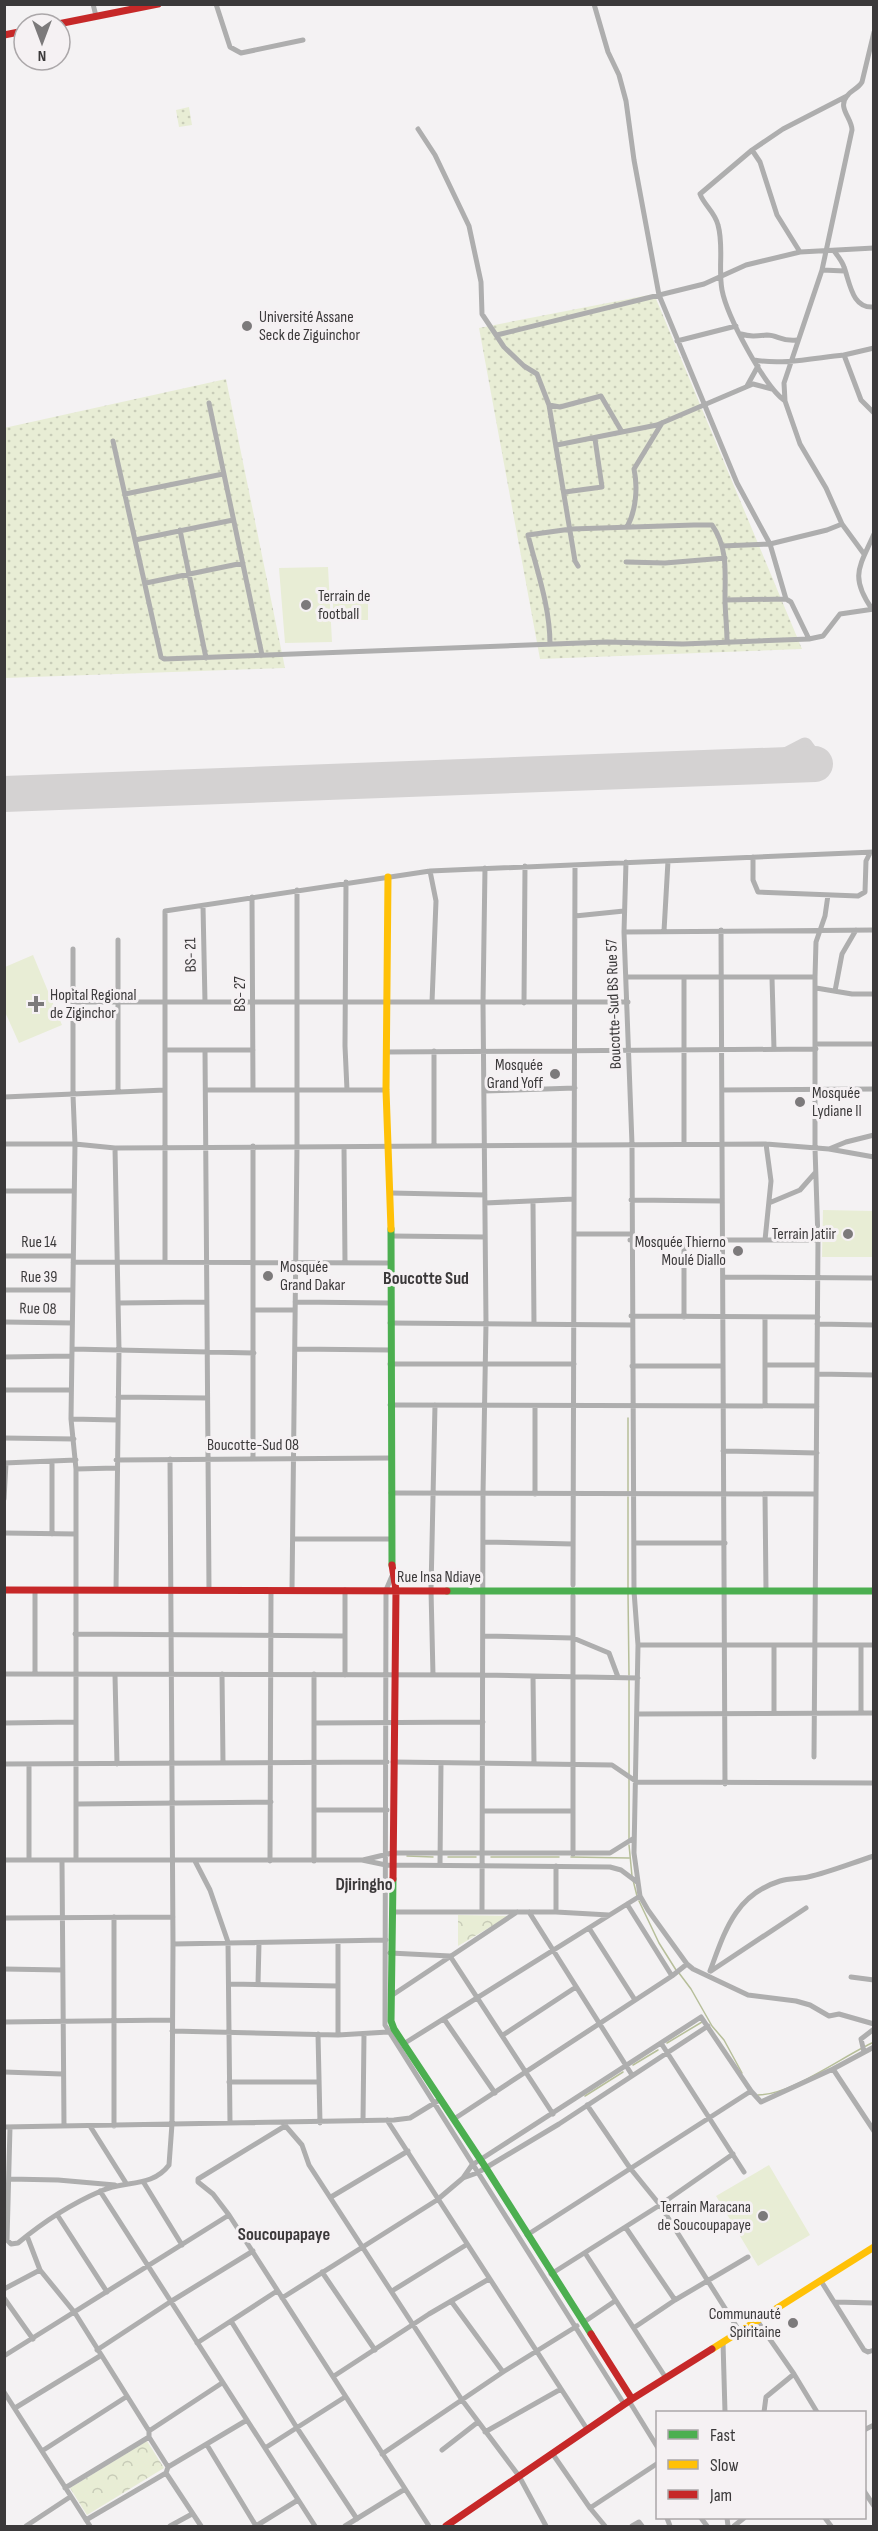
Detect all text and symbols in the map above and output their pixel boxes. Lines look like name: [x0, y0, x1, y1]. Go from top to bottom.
north arrow: [12, 12, 72, 72]
text: N: [38, 46, 46, 65]
place label: Université Assane Seck de Ziguinchor: [259, 308, 360, 345]
marker: Université Assane Seck de Ziguinchor: [240, 319, 254, 333]
place label: Terrain de football: [318, 587, 370, 624]
marker: Terrain de football: [299, 598, 313, 612]
street label: BS- 21: [181, 937, 201, 973]
street label: Boucotte-Sud BS Rue 57: [602, 938, 626, 1069]
street label: BS- 27: [231, 976, 250, 1012]
place label: Hopital Regional de Ziginchor: [50, 986, 136, 1023]
marker: Hopital Regional de Ziginchor: [27, 995, 45, 1013]
place label: Mosquée Grand Yoff: [487, 1056, 544, 1093]
marker: Mosquée Grand Yoff: [548, 1067, 562, 1081]
place label: Mosquée Lydiane II: [812, 1084, 862, 1121]
marker: Mosquée Lydiane II: [793, 1095, 807, 1109]
place label: Terrain Jatiir: [772, 1225, 836, 1244]
marker: Terrain Jatiir: [841, 1227, 855, 1241]
street label: Rue 14: [21, 1233, 57, 1252]
place label: Mosquée Thierno Moulé Diallo: [635, 1233, 726, 1270]
marker: Mosquée Thierno Moulé Diallo: [731, 1244, 745, 1258]
place label: Mosquée Grand Dakar: [280, 1258, 346, 1295]
street label: Rue 39: [21, 1268, 57, 1287]
district label: Boucotte Sud: [383, 1268, 469, 1289]
marker: Mosquée Grand Dakar: [261, 1269, 275, 1283]
street label: Rue 08: [19, 1299, 57, 1319]
street label: Boucotte-Sud 08: [207, 1436, 299, 1455]
street label: Rue Insa Ndiaye: [397, 1568, 481, 1587]
district label: Djiringho: [335, 1874, 393, 1895]
place label: Terrain Maracana de Soucoupapaye: [658, 2198, 751, 2235]
marker: Terrain Maracana de Soucoupapaye: [756, 2209, 770, 2223]
district label: Soucoupapaye: [238, 2224, 330, 2245]
place label: Communauté Spiritaine: [709, 2305, 781, 2342]
marker: Communauté Spiritaine: [786, 2316, 800, 2330]
legend: [656, 2411, 866, 2519]
text: Fast: [710, 2425, 736, 2446]
text: Slow: [710, 2455, 739, 2476]
text: Jam: [709, 2485, 732, 2506]

